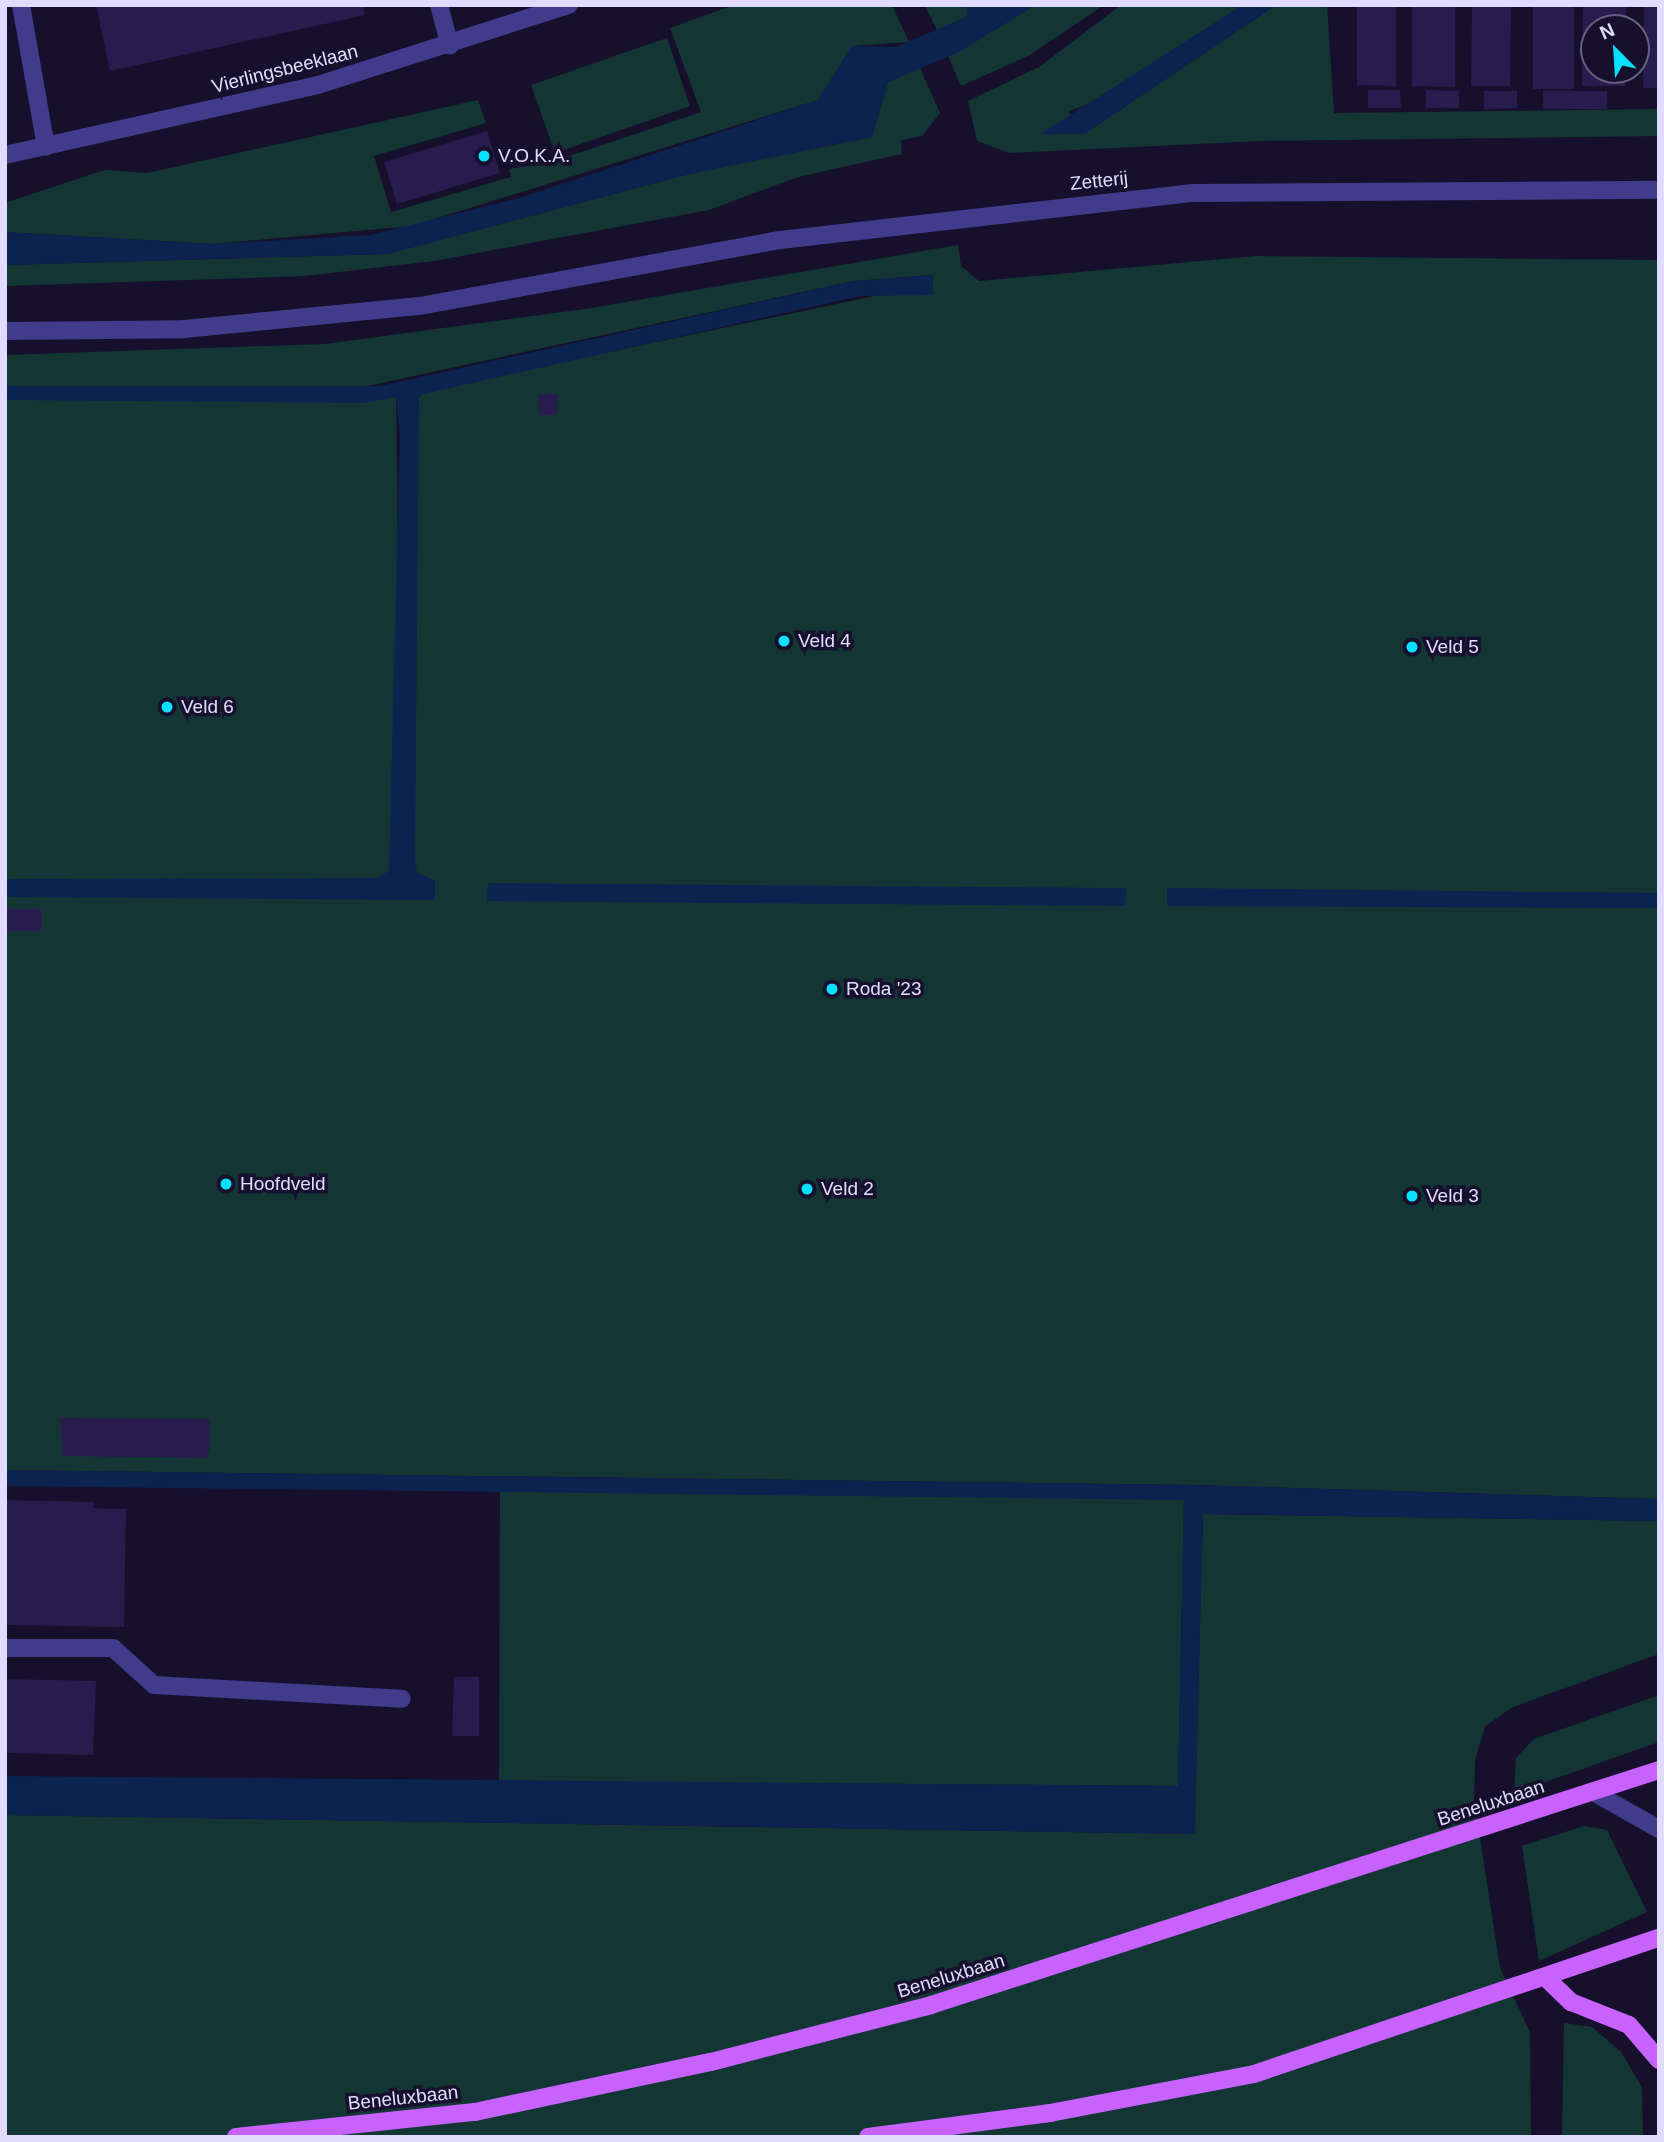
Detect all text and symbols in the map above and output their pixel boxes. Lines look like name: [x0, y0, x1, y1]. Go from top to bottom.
north arrow: [1580, 14, 1650, 84]
text: N: [1597, 19, 1618, 44]
street label: Vierlingsbeeklaan: [210, 40, 360, 98]
place label: V.O.K.A.: [498, 145, 570, 167]
marker: V.O.K.A.: [476, 148, 492, 164]
street label: Zetterij: [1069, 167, 1129, 195]
place label: Veld 4: [798, 630, 851, 652]
marker: Veld 4: [776, 633, 792, 649]
place label: Veld 5: [1426, 636, 1479, 658]
marker: Veld 5: [1404, 639, 1420, 655]
place label: Veld 6: [181, 696, 234, 718]
marker: Veld 6: [159, 699, 175, 715]
place label: Roda '23: [846, 978, 921, 1000]
marker: Roda '23: [824, 981, 840, 997]
place label: Hoofdveld: [240, 1173, 326, 1195]
marker: Hoofdveld: [218, 1176, 234, 1192]
place label: Veld 2: [821, 1178, 874, 1200]
marker: Veld 2: [799, 1181, 815, 1197]
place label: Veld 3: [1426, 1185, 1479, 1207]
marker: Veld 3: [1404, 1188, 1420, 1204]
street label: Beneluxbaan: [1435, 1775, 1547, 1831]
street label: Beneluxbaan: [895, 1949, 1007, 2003]
street label: Beneluxbaan: [347, 2081, 459, 2115]

